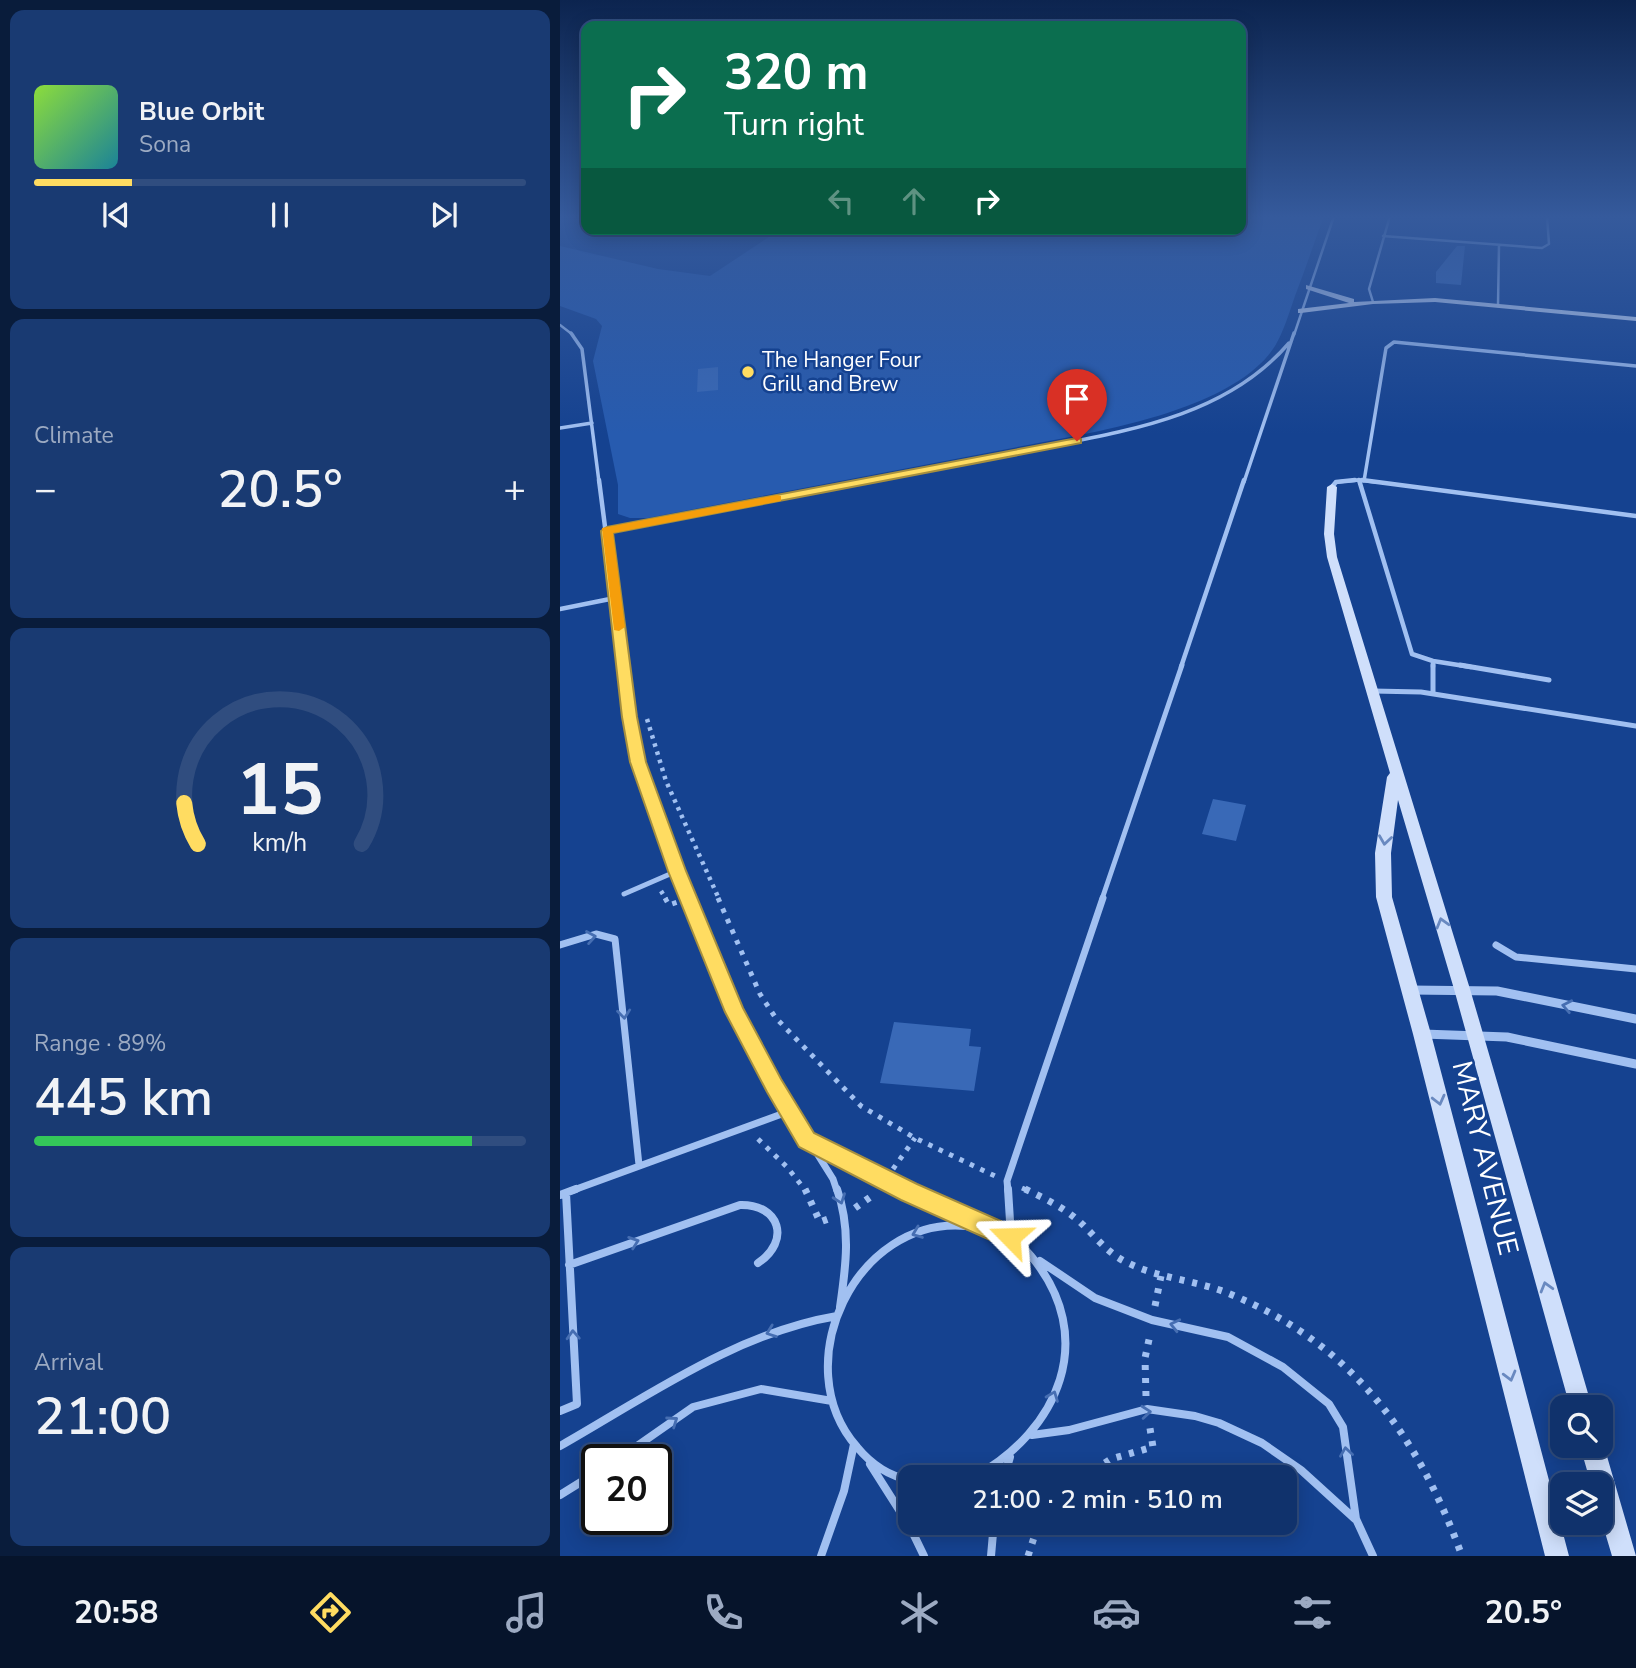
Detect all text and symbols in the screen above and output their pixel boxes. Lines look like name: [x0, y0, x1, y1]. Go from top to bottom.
text: 320 m: [724, 39, 868, 106]
icon: right: [609, 49, 700, 140]
text: Blue Orbit: [139, 94, 264, 129]
text: Turn right: [724, 103, 864, 146]
text: Sona: [139, 129, 191, 160]
icon: left: [822, 182, 860, 220]
icon: ahead: [895, 182, 933, 220]
icon: right: [968, 182, 1006, 220]
icon: previous: [97, 196, 135, 234]
icon: pause: [261, 196, 299, 234]
icon: next: [425, 196, 463, 234]
place label: The Hanger Four Grill and Brew: [762, 346, 921, 398]
marker: The Hanger Four Grill and Brew: [740, 364, 756, 380]
pin: [1047, 369, 1107, 441]
icon: arrive: [1058, 380, 1096, 418]
text: Climate: [34, 420, 114, 451]
text: 20.5°: [217, 454, 343, 525]
text: −: [34, 464, 57, 515]
text: +: [503, 464, 526, 515]
text: 15: [236, 740, 324, 840]
text: km/h: [252, 826, 308, 860]
one-way arrow: [1378, 834, 1393, 846]
one-way arrow: [1436, 918, 1451, 930]
one-way arrow: [585, 930, 597, 945]
one-way arrow: [1561, 999, 1573, 1014]
one-way arrow: [616, 1008, 631, 1019]
text: Range · 89%: [34, 1028, 166, 1059]
street label: MARY AVENUE: [1443, 1057, 1527, 1259]
text: 445 km: [34, 1062, 213, 1133]
one-way arrow: [1431, 1094, 1445, 1106]
one-way arrow: [832, 1193, 846, 1205]
position arrow: [973, 1200, 1047, 1274]
one-way arrow: [912, 1225, 924, 1239]
one-way arrow: [627, 1236, 639, 1250]
one-way arrow: [1540, 1281, 1555, 1293]
one-way arrow: [1169, 1319, 1181, 1334]
one-way arrow: [765, 1324, 777, 1338]
one-way arrow: [566, 1330, 581, 1341]
text: Arrival: [34, 1347, 103, 1378]
one-way arrow: [1502, 1370, 1516, 1382]
text: 21:00: [34, 1381, 171, 1452]
one-way arrow: [1045, 1390, 1059, 1403]
map controls: [1550, 1395, 1613, 1535]
button: search: [1550, 1395, 1613, 1458]
one-way arrow: [1140, 1404, 1152, 1419]
one-way arrow: [665, 1417, 678, 1429]
speed limit sign: 20: [581, 1444, 672, 1535]
one-way arrow: [1339, 1446, 1354, 1457]
button: layers: [1550, 1472, 1613, 1535]
text: 21:00 · 2 min · 510 m: [972, 1482, 1223, 1517]
icon: directions: [306, 1588, 355, 1637]
icon: music: [502, 1588, 551, 1637]
icon: phone: [699, 1588, 748, 1637]
icon: climate: [895, 1588, 944, 1637]
icon: car: [1092, 1588, 1141, 1637]
icon: filters: [1288, 1588, 1337, 1637]
text: 20:58: [74, 1591, 158, 1634]
text: 20.5°: [1485, 1591, 1562, 1634]

